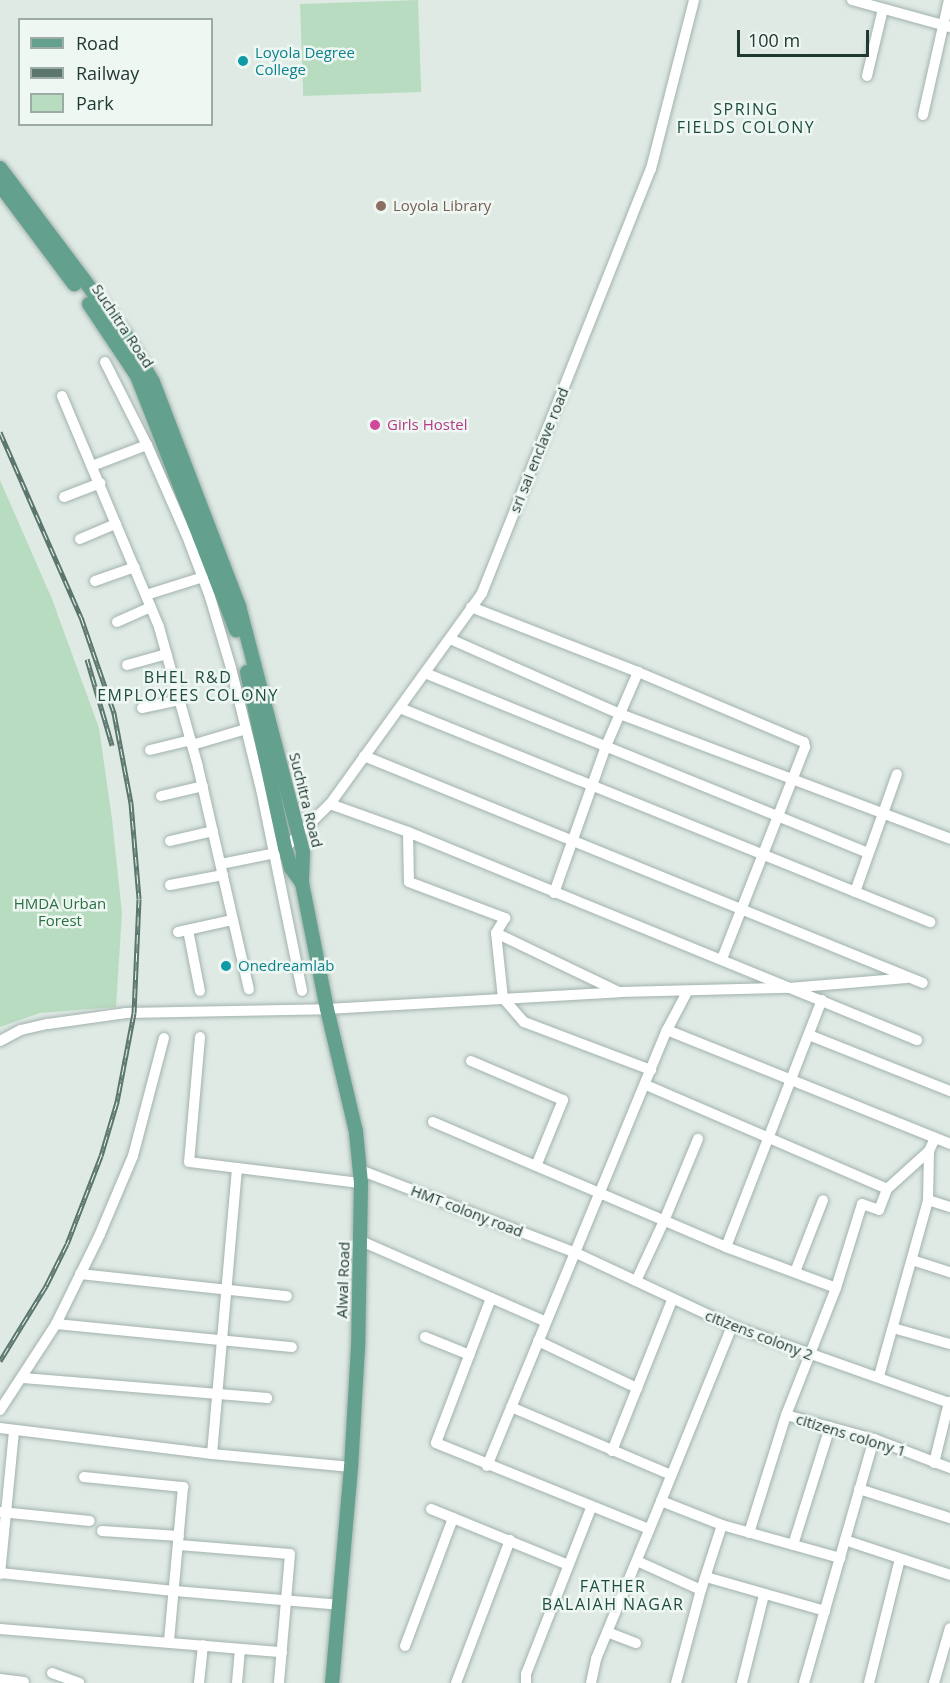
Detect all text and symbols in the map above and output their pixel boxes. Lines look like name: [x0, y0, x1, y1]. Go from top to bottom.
legend: [18, 18, 213, 126]
scale bar: [740, 18, 872, 56]
text: 100 m: [748, 28, 800, 52]
text: Road: [76, 31, 119, 55]
place label: Loyola Degree College: [255, 43, 355, 78]
marker: Loyola Degree College: [236, 54, 250, 68]
text: Railway: [76, 61, 139, 85]
text: Park: [76, 91, 114, 115]
district label: SPRING FIELDS COLONY: [677, 99, 815, 137]
place label: Loyola Library: [393, 197, 491, 215]
marker: Loyola Library: [374, 199, 388, 213]
street label: Suchitra Road: [88, 281, 158, 371]
street label: sri sai enclave road: [506, 385, 572, 515]
place label: Girls Hostel: [387, 416, 467, 434]
marker: Girls Hostel: [368, 418, 382, 432]
district label: BHEL R&D EMPLOYEES COLONY: [97, 667, 279, 705]
street label: Suchitra Road: [286, 751, 326, 849]
park label: HMDA Urban Forest: [14, 894, 106, 929]
place label: Onedreamlab: [238, 957, 335, 975]
marker: Onedreamlab: [219, 959, 233, 973]
street label: HMT colony road: [408, 1181, 526, 1241]
street label: Alwal Road: [333, 1241, 353, 1319]
street label: citizens colony 2: [703, 1306, 815, 1364]
street label: citizens colony 1: [794, 1410, 908, 1460]
district label: FATHER BALAIAH NAGAR: [542, 1576, 684, 1614]

